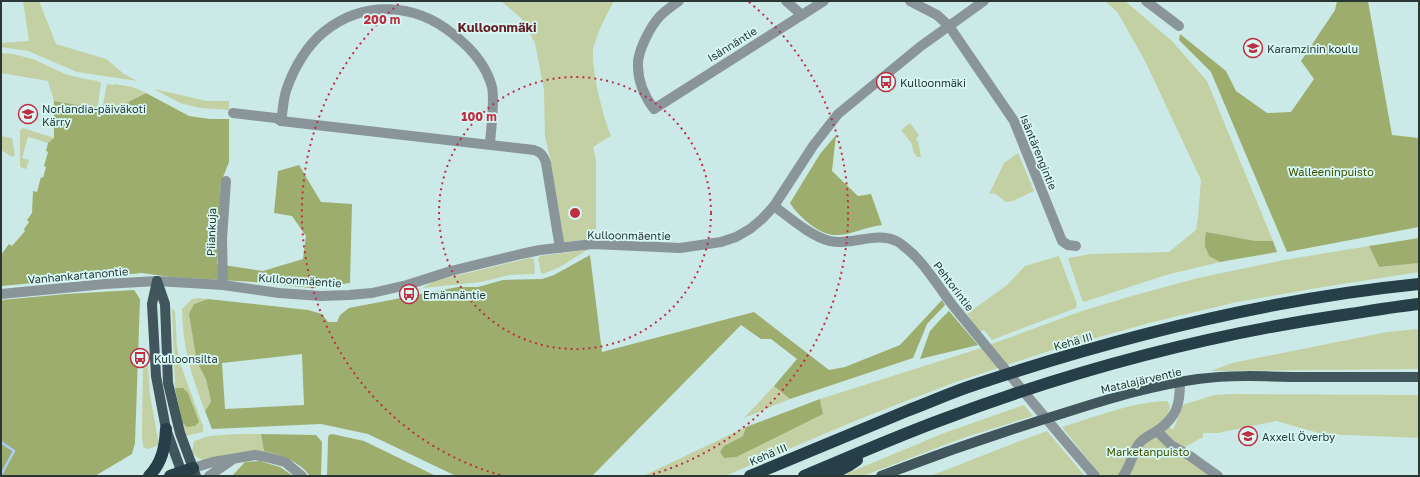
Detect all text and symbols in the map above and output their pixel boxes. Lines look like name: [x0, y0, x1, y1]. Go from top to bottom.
text: 200 m: [364, 12, 400, 27]
district label: Kulloonmäki: [457, 19, 537, 35]
street label: Isännäntie: [705, 24, 759, 64]
school or university icon: Karamzinin koulu: [1242, 37, 1264, 59]
place label: Karamzinin koulu: [1267, 42, 1358, 55]
bus stop icon: Kulloonmäki: [875, 71, 897, 93]
place label: Kulloonmäki: [900, 76, 966, 89]
place label: Norlandia-päiväkoti Kärry: [42, 102, 146, 128]
school or university icon: Norlandia-päiväkoti Kärry: [17, 103, 39, 125]
text: 100 m: [461, 109, 497, 124]
street label: Isäntärengintie: [1018, 112, 1060, 192]
park label: Walleeninpuisto: [1288, 165, 1374, 178]
centre of rings: [568, 206, 582, 220]
street label: Piiankuja: [204, 208, 218, 256]
street label: Kulloonmäentie: [587, 228, 671, 242]
street label: Pehtorintie: [931, 259, 977, 313]
street label: Vanhankartanontie: [27, 264, 129, 286]
street label: Kulloonmäentie: [258, 271, 342, 289]
bus stop icon: Emännäntie: [398, 283, 420, 305]
place label: Emännäntie: [423, 288, 486, 301]
street label: Kehä III: [1052, 329, 1094, 353]
bus stop icon: Kulloonsilta: [129, 347, 151, 369]
place label: Kulloonsilta: [154, 352, 218, 365]
street label: Matalajärventie: [1099, 364, 1183, 396]
school or university icon: Axxell Överby: [1237, 425, 1259, 447]
place label: Axxell Överby: [1262, 430, 1335, 443]
street label: Kehä III: [747, 440, 789, 468]
park label: Marketanpuisto: [1107, 445, 1190, 458]

